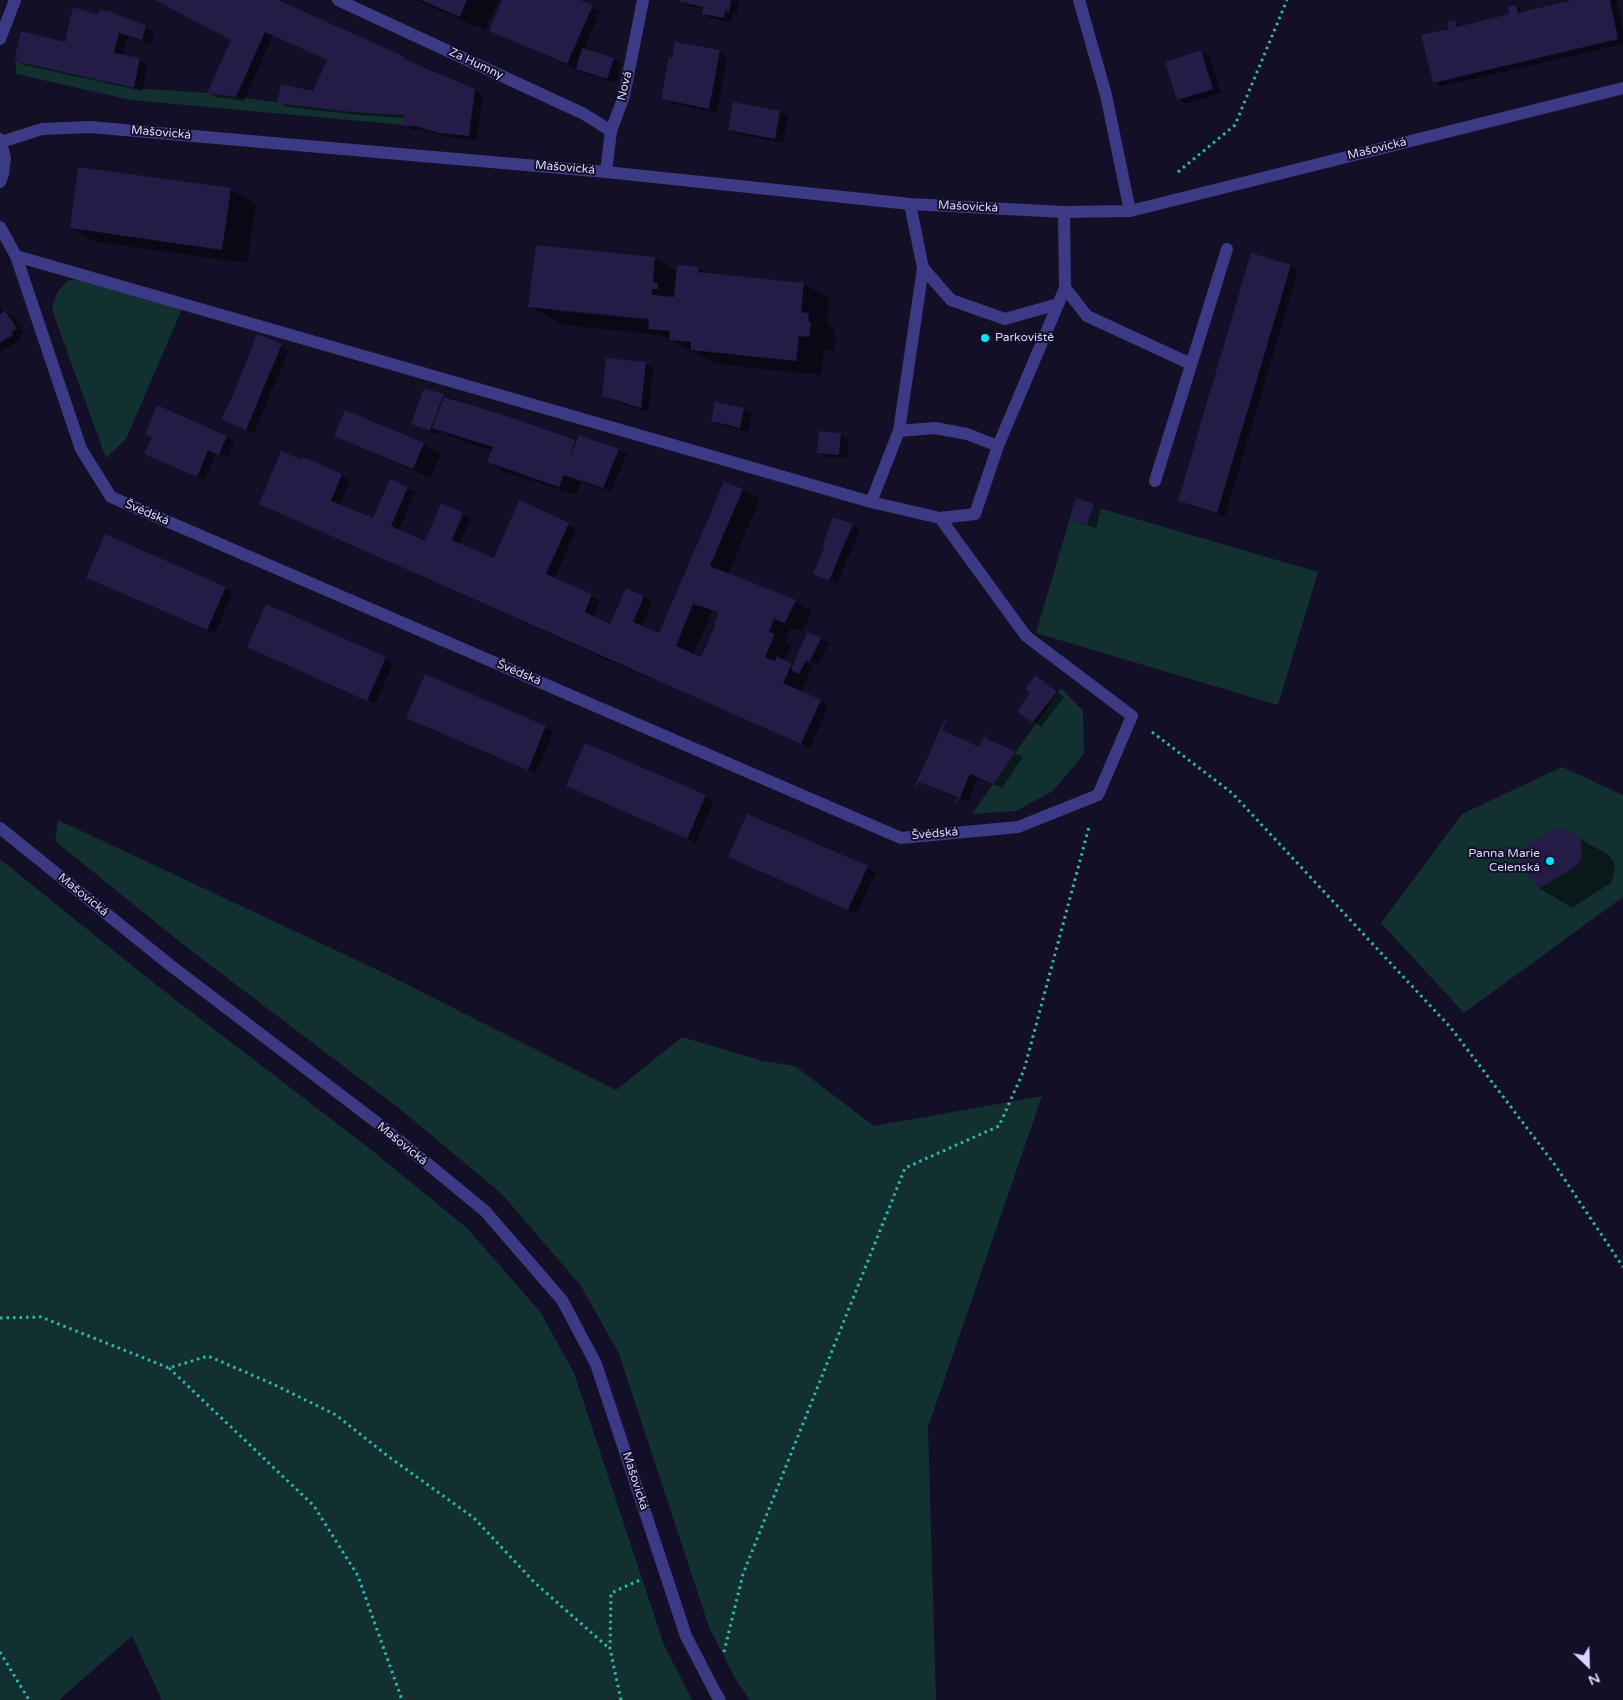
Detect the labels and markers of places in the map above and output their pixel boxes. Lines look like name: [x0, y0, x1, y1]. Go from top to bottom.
place label: Parkoviště: [995, 331, 1054, 345]
marker: Parkoviště: [979, 332, 991, 344]
place label: Panna Marie Celenská: [1468, 847, 1540, 875]
marker: Panna Marie Celenská: [1544, 855, 1556, 867]

